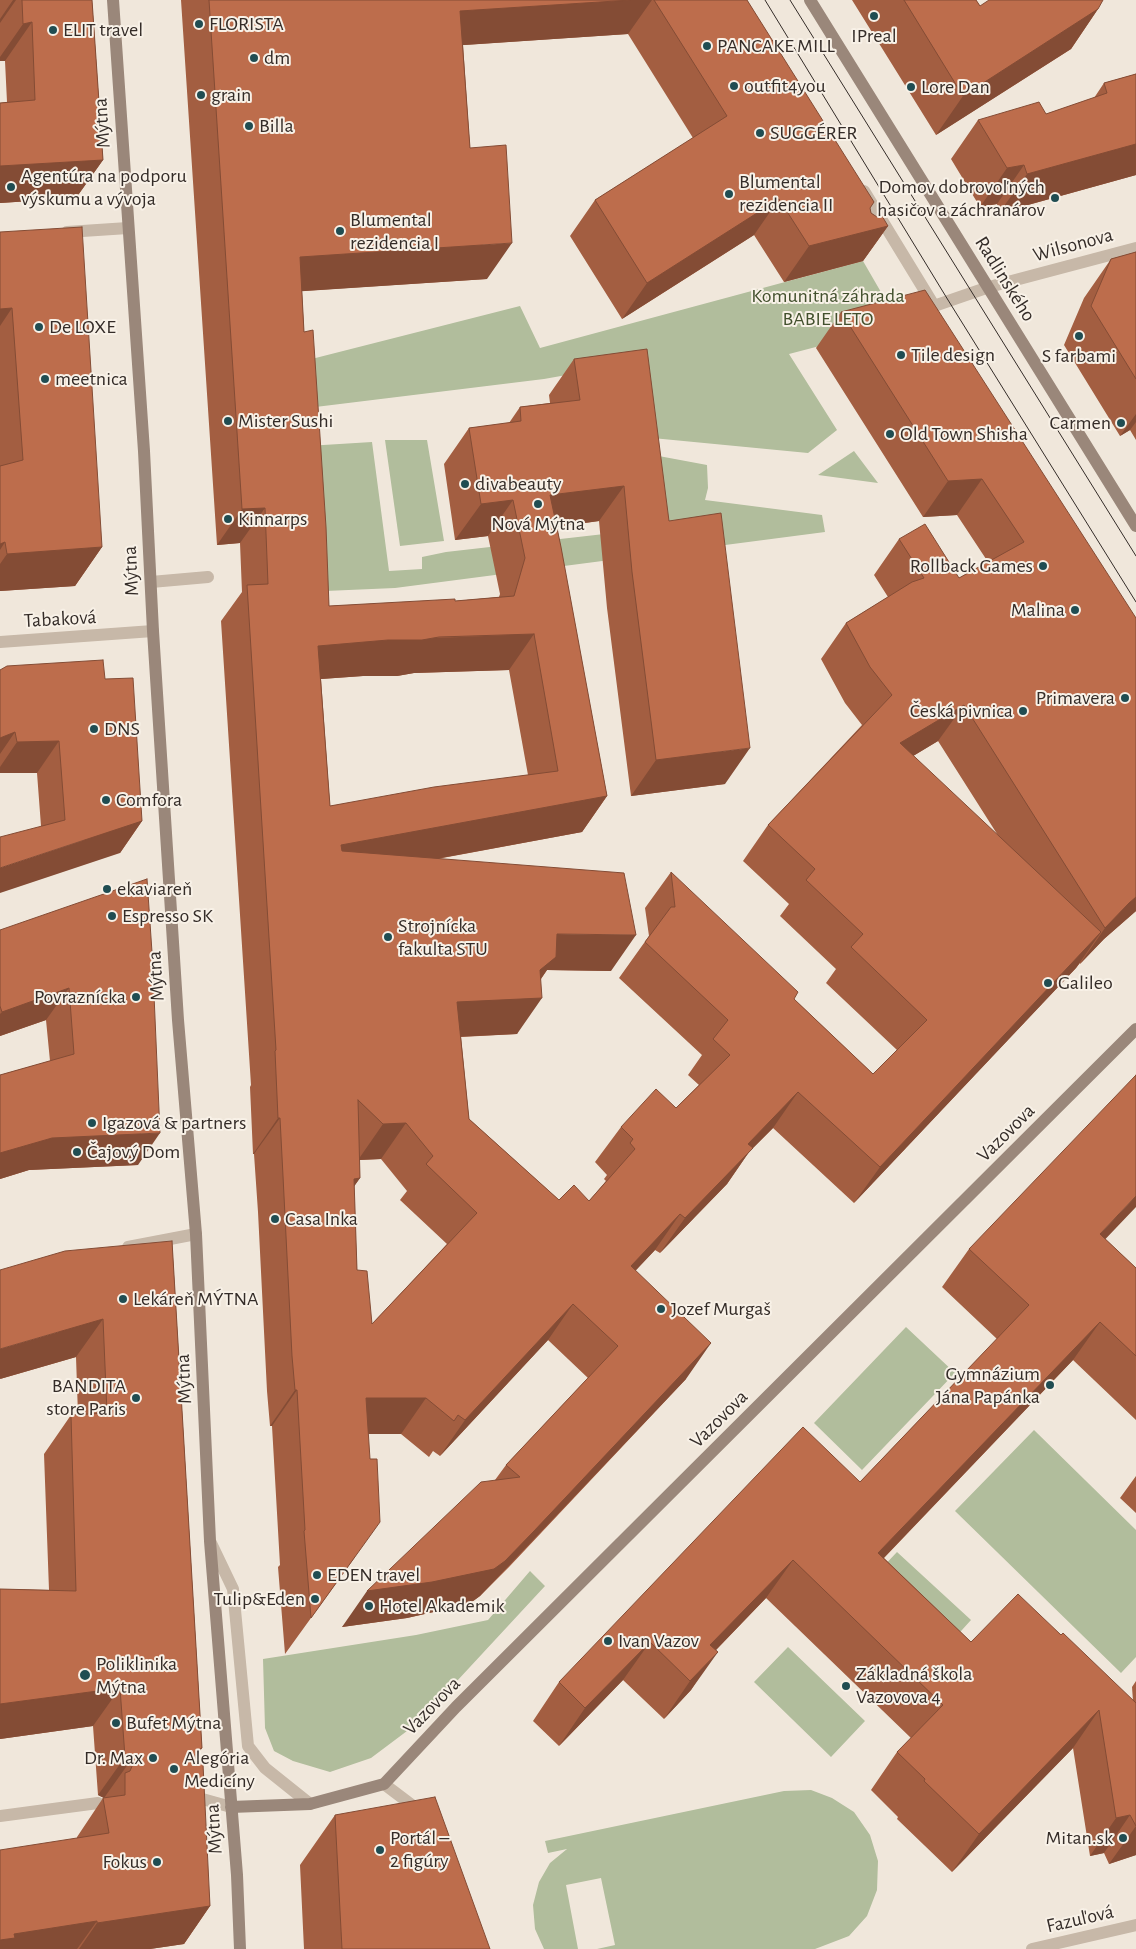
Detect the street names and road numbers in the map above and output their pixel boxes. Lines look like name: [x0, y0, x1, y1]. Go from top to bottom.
street label: Mýtna: [88, 97, 116, 149]
street label: Wilsonova: [1030, 223, 1116, 267]
street label: Radlinského: [969, 232, 1041, 326]
street label: Mýtna: [118, 545, 144, 597]
street label: Tabaková: [23, 605, 97, 633]
street label: Mýtna: [142, 950, 170, 1002]
street label: Vazovova: [972, 1099, 1040, 1167]
street label: Mýtna: [171, 1353, 197, 1405]
street label: Vazovova: [685, 1385, 753, 1453]
street label: Vazovova: [398, 1672, 466, 1740]
street label: Mýtna: [200, 1803, 228, 1855]
street label: Fazuľová: [1044, 1900, 1116, 1938]

